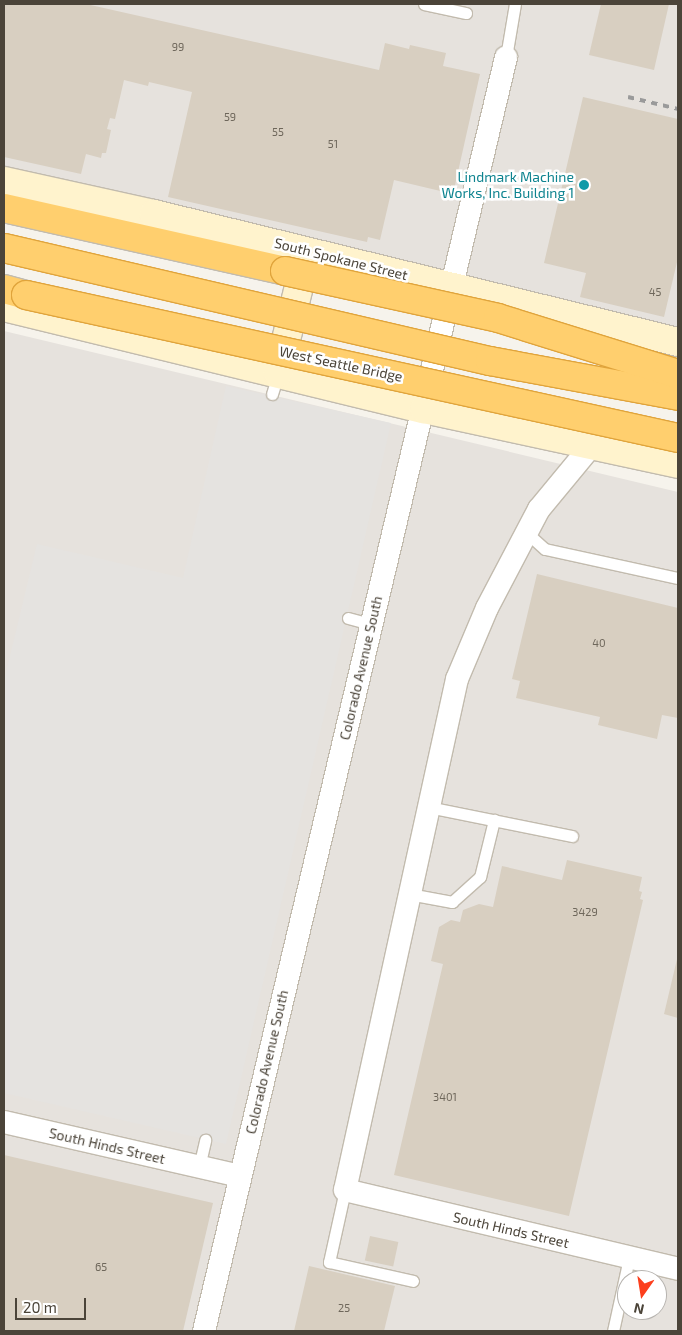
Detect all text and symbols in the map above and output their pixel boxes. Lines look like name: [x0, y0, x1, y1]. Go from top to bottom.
house number: 99: [172, 40, 184, 54]
house number: 59: [224, 110, 236, 124]
house number: 55: [272, 125, 284, 139]
house number: 51: [328, 137, 338, 151]
place label: Lindmark Machine Works, Inc. Building 1: [441, 169, 574, 202]
marker: Lindmark Machine Works, Inc. Building 1: [578, 179, 590, 191]
street label: South Spokane Street: [273, 234, 409, 284]
house number: 45: [649, 285, 661, 299]
street label: West Seattle Bridge: [278, 343, 404, 385]
street label: Colorado Avenue South: [336, 594, 386, 742]
house number: 40: [592, 636, 606, 650]
house number: 3429: [572, 905, 598, 919]
street label: Colorado Avenue South: [242, 988, 292, 1136]
house number: 3401: [433, 1090, 457, 1104]
street label: South Hinds Street: [47, 1124, 167, 1168]
street label: South Hinds Street: [451, 1208, 571, 1252]
house number: 65: [95, 1260, 107, 1274]
north arrow: [617, 1270, 667, 1320]
scale bar: [18, 1288, 89, 1320]
text: 20 m: [23, 1298, 57, 1316]
text: N: [632, 1300, 646, 1319]
house number: 25: [338, 1301, 350, 1315]

